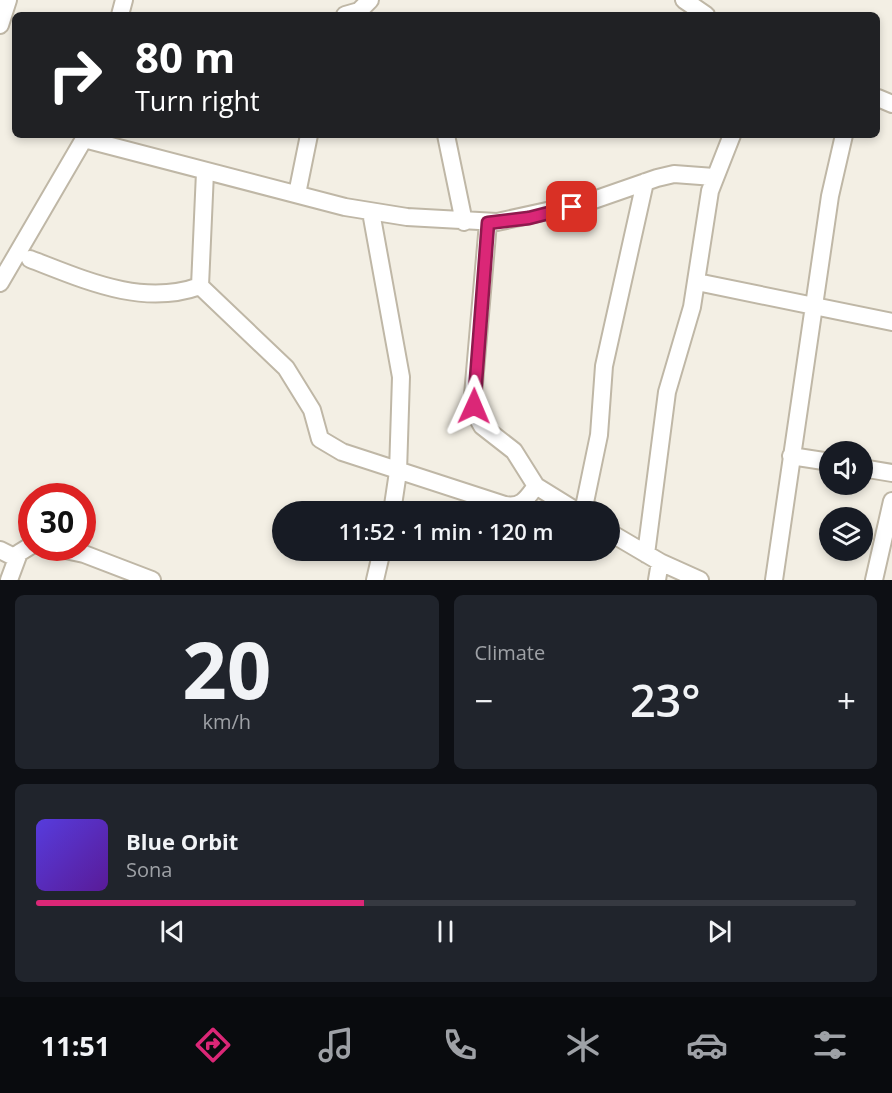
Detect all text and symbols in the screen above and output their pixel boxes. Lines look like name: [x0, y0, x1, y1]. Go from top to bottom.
text: 80 m: [135, 28, 235, 85]
icon: right: [36, 36, 114, 114]
text: Turn right: [135, 82, 260, 119]
pin: [546, 181, 597, 232]
icon: arrive: [555, 190, 588, 223]
position arrow: [442, 374, 506, 438]
map controls: [819, 441, 873, 561]
button: sound: [819, 441, 873, 495]
speed limit sign: 30: [18, 483, 96, 561]
button: layers: [819, 507, 873, 561]
text: 11:52 · 1 min · 120 m: [338, 516, 554, 546]
text: 20: [182, 616, 271, 722]
text: Climate: [475, 639, 545, 666]
text: 23°: [630, 669, 701, 730]
text: −: [475, 678, 493, 723]
text: +: [837, 678, 856, 723]
text: km/h: [202, 708, 251, 735]
text: Blue Orbit: [126, 826, 238, 856]
text: Sona: [126, 856, 172, 883]
icon: previous: [156, 915, 189, 948]
icon: pause: [429, 915, 462, 948]
icon: next: [703, 915, 736, 948]
icon: directions: [192, 1024, 234, 1066]
icon: music: [315, 1024, 357, 1066]
icon: phone: [439, 1024, 481, 1066]
icon: climate: [562, 1024, 604, 1066]
icon: car: [686, 1024, 728, 1066]
icon: filters: [809, 1024, 851, 1066]
text: 11:51: [41, 1027, 110, 1064]

